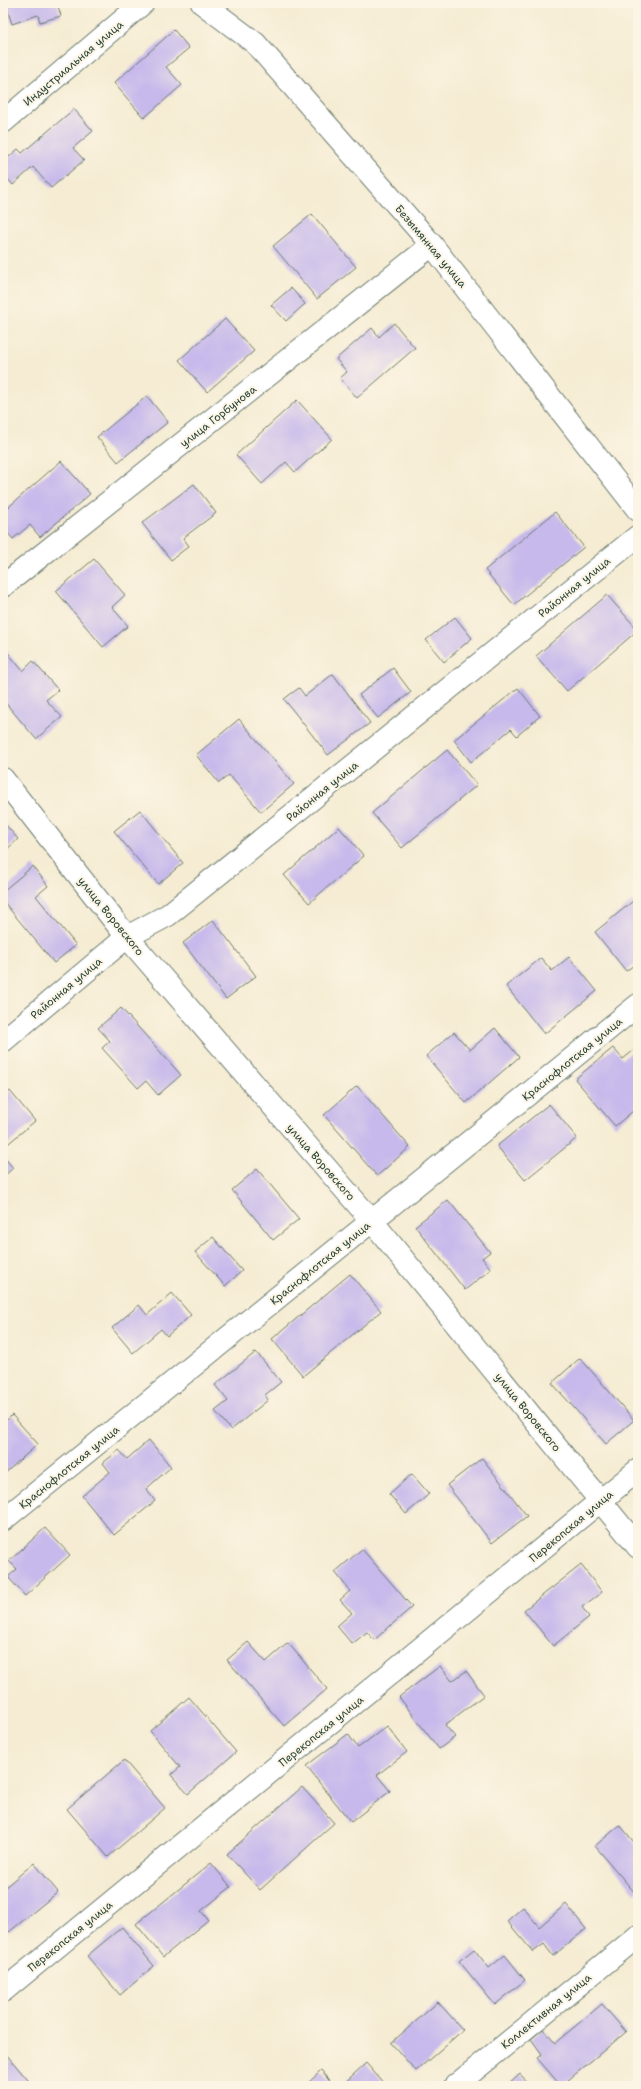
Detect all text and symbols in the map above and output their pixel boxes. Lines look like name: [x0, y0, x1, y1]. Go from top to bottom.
street label: Индустриальная улица: [20, 17, 127, 110]
street label: Безымянная улица: [391, 202, 470, 291]
street label: улица Горбунова: [177, 382, 260, 451]
street label: Районная улица: [535, 553, 614, 621]
street label: Районная улица: [283, 757, 362, 825]
street label: улица Воровского: [74, 874, 147, 959]
street label: Районная улица: [27, 954, 105, 1023]
street label: Краснофлотская улица: [519, 1014, 626, 1105]
street label: улица Воровского: [283, 1121, 358, 1204]
street label: Краснофлотская улица: [267, 1218, 374, 1309]
street label: улица Воровского: [491, 1370, 564, 1455]
street label: Краснофлотская улица: [16, 1422, 123, 1513]
street label: Перекопская улица: [526, 1487, 617, 1566]
street label: Перекопская улица: [276, 1692, 367, 1770]
street label: Перекопская улица: [25, 1897, 116, 1975]
street label: Коллективная улица: [498, 1970, 595, 2053]

